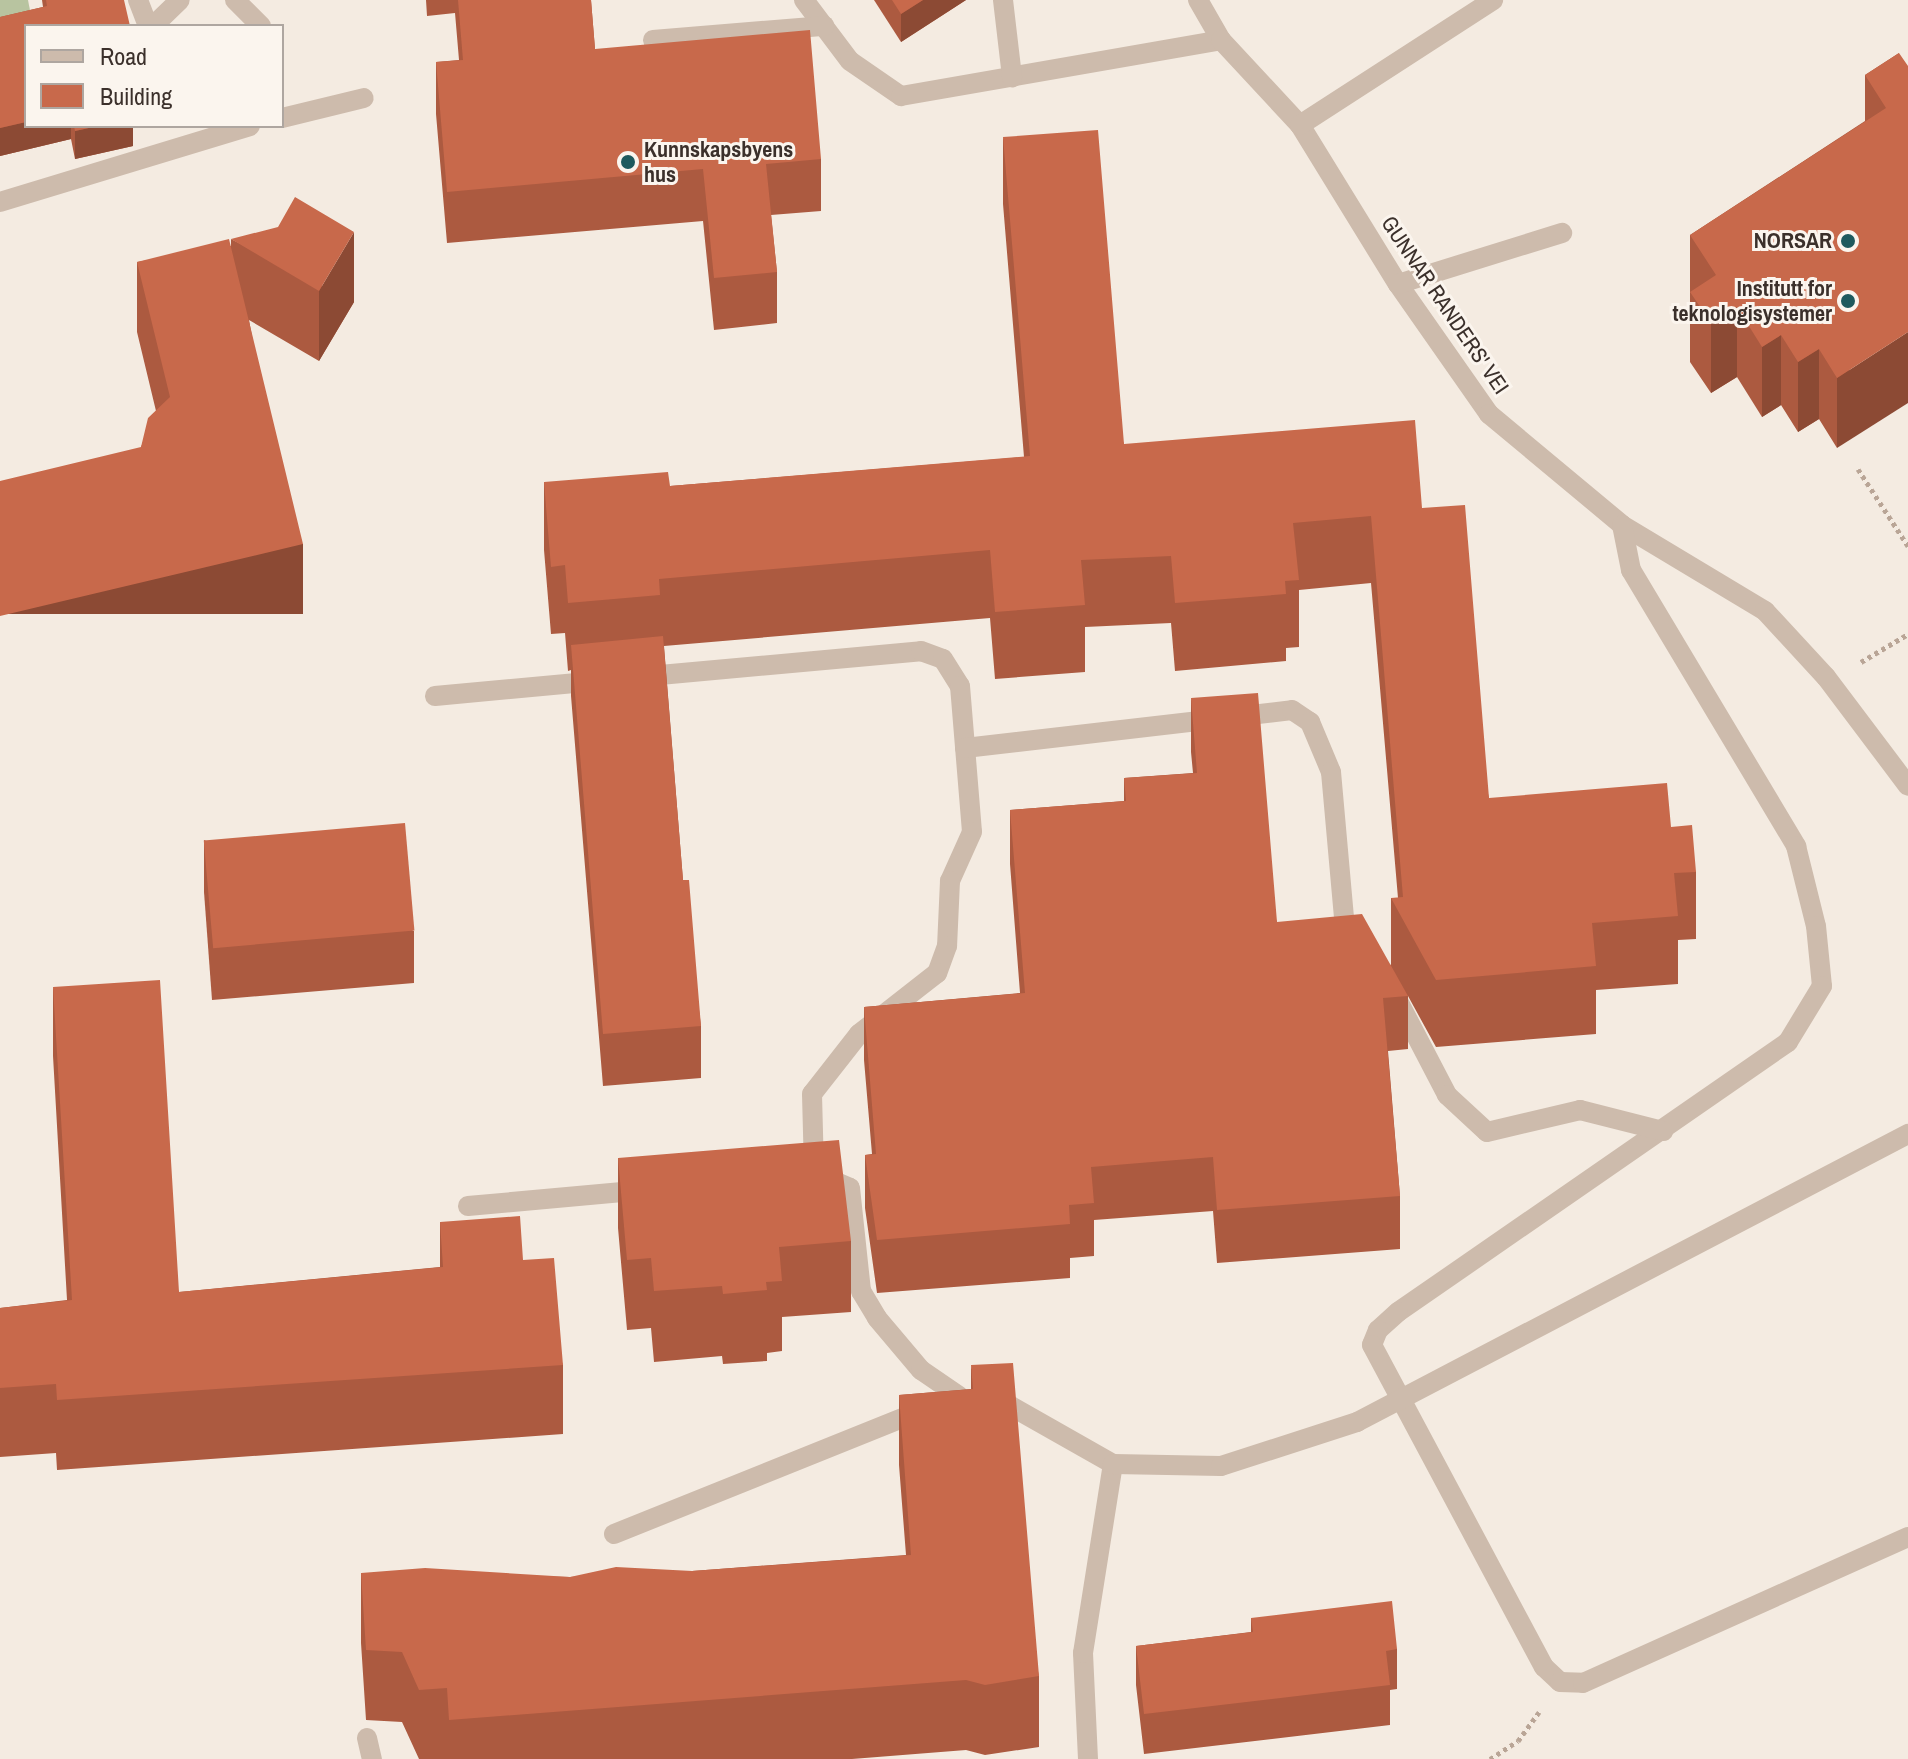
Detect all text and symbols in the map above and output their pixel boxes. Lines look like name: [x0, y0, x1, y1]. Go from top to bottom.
legend: [24, 24, 284, 128]
text: Road: [100, 40, 147, 72]
text: Building: [100, 80, 172, 112]
place label: Kunnskapsbyens hus: [644, 136, 793, 188]
marker: Kunnskapsbyens hus: [619, 153, 637, 171]
street label: GUNNAR RANDERS' VEI: [1376, 211, 1514, 399]
place label: NORSAR: [1754, 228, 1832, 254]
marker: NORSAR: [1839, 232, 1857, 250]
place label: Institutt for teknologisystemer: [1673, 275, 1832, 326]
marker: Institutt for teknologisystemer: [1839, 292, 1857, 310]

